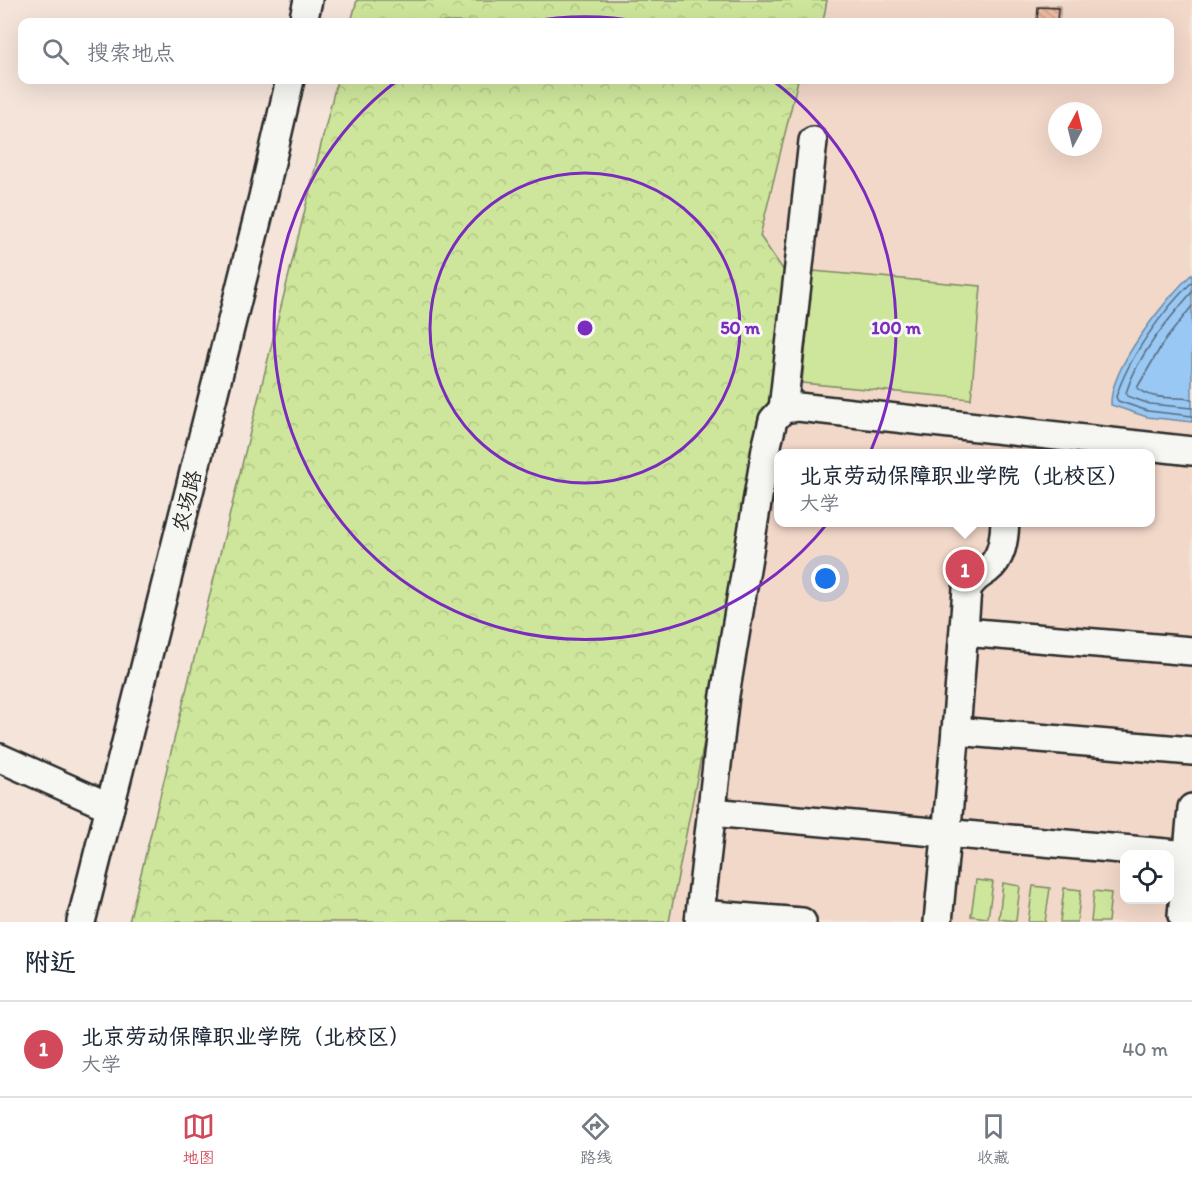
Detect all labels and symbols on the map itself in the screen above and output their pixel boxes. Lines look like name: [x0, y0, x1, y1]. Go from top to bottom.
north arrow: [1048, 102, 1102, 156]
text: 50 m: [720, 317, 761, 339]
text: 100 m: [871, 317, 922, 339]
centre of rings: [575, 318, 595, 338]
street label: 农场路: [167, 467, 206, 534]
pin: 1: [946, 546, 984, 592]
your location: [811, 564, 840, 593]

